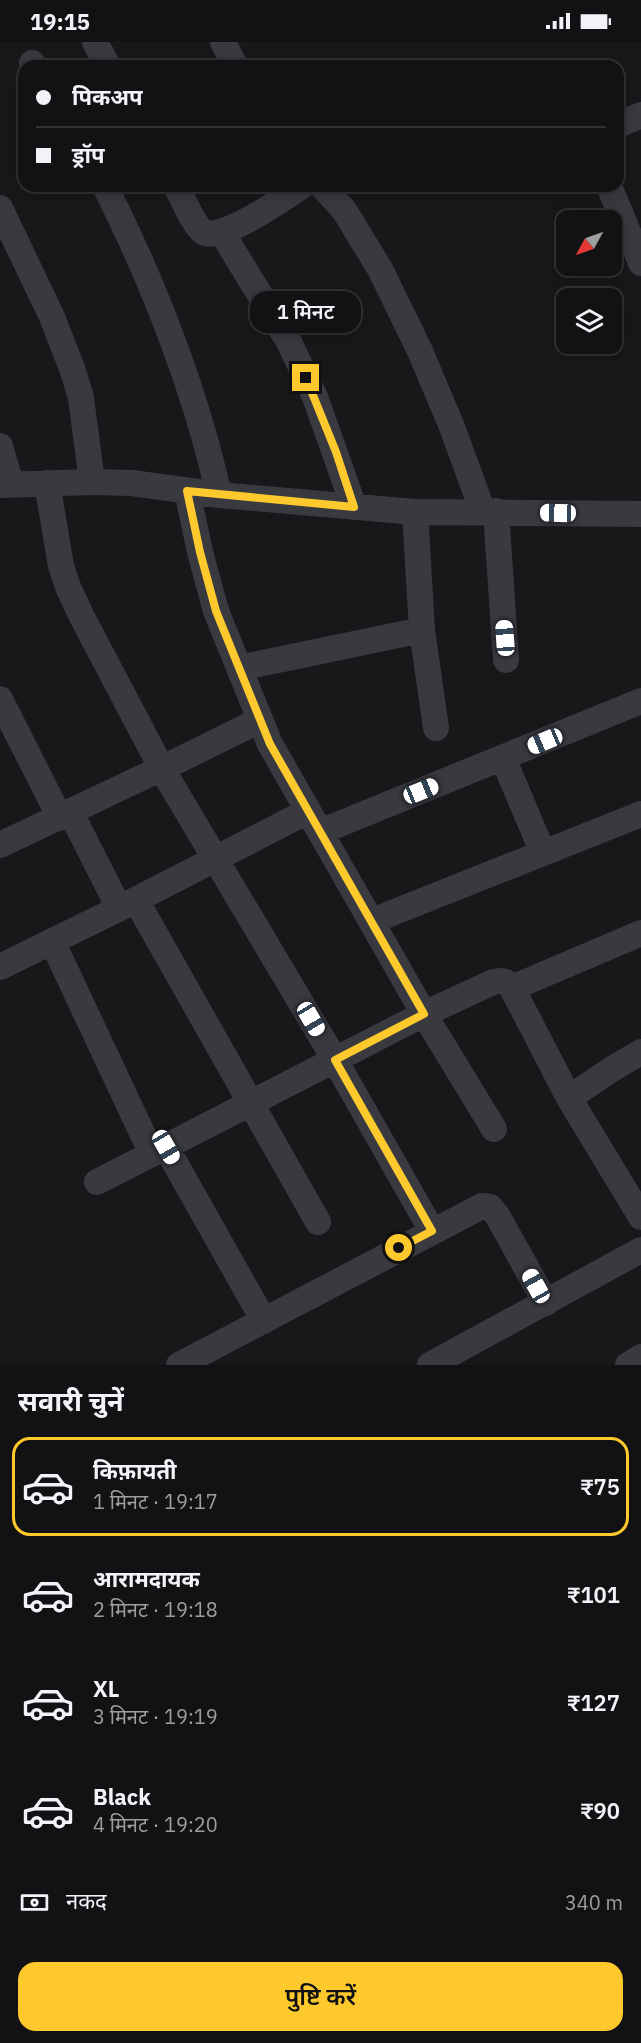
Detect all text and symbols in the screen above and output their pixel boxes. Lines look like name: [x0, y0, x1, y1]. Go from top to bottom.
text: 19:15: [30, 7, 90, 36]
text: पिकअप: [72, 82, 143, 111]
text: ड्रॉप: [72, 140, 105, 169]
north arrow: [556, 210, 622, 276]
map controls: [556, 210, 622, 354]
button: layers: [556, 288, 622, 354]
callout: 1 मिनट: [250, 291, 362, 333]
text: 1 मिनट: [277, 298, 334, 325]
route end: [292, 364, 319, 391]
car: [540, 504, 576, 522]
car: [495, 619, 515, 657]
car: [525, 726, 565, 756]
car: [401, 776, 441, 806]
car: [294, 999, 328, 1039]
car: [149, 1127, 183, 1167]
route start: [385, 1234, 412, 1261]
car: [519, 1266, 553, 1306]
text: सवारी चुनें: [18, 1383, 124, 1418]
text: किफ़ायती: [93, 1456, 177, 1485]
icon: car: [21, 1460, 75, 1514]
text: ₹75: [580, 1472, 620, 1501]
text: 1 मिनट · 19:17: [93, 1488, 218, 1515]
text: आरामदायक: [93, 1564, 200, 1593]
icon: car: [21, 1568, 75, 1622]
text: ₹101: [567, 1580, 620, 1609]
text: 2 मिनट · 19:18: [93, 1596, 218, 1623]
text: XL: [93, 1674, 119, 1703]
icon: car: [21, 1676, 75, 1730]
text: ₹127: [567, 1688, 620, 1717]
text: 3 मिनट · 19:19: [93, 1703, 218, 1730]
text: Black: [93, 1782, 151, 1811]
icon: car: [21, 1784, 75, 1838]
text: ₹90: [580, 1796, 620, 1825]
text: 4 मिनट · 19:20: [93, 1811, 218, 1838]
icon: cash: [18, 1886, 51, 1919]
text: नकद: [66, 1886, 107, 1915]
text: 340 m: [565, 1889, 623, 1916]
button: पुष्टि करें: [18, 1962, 623, 2031]

